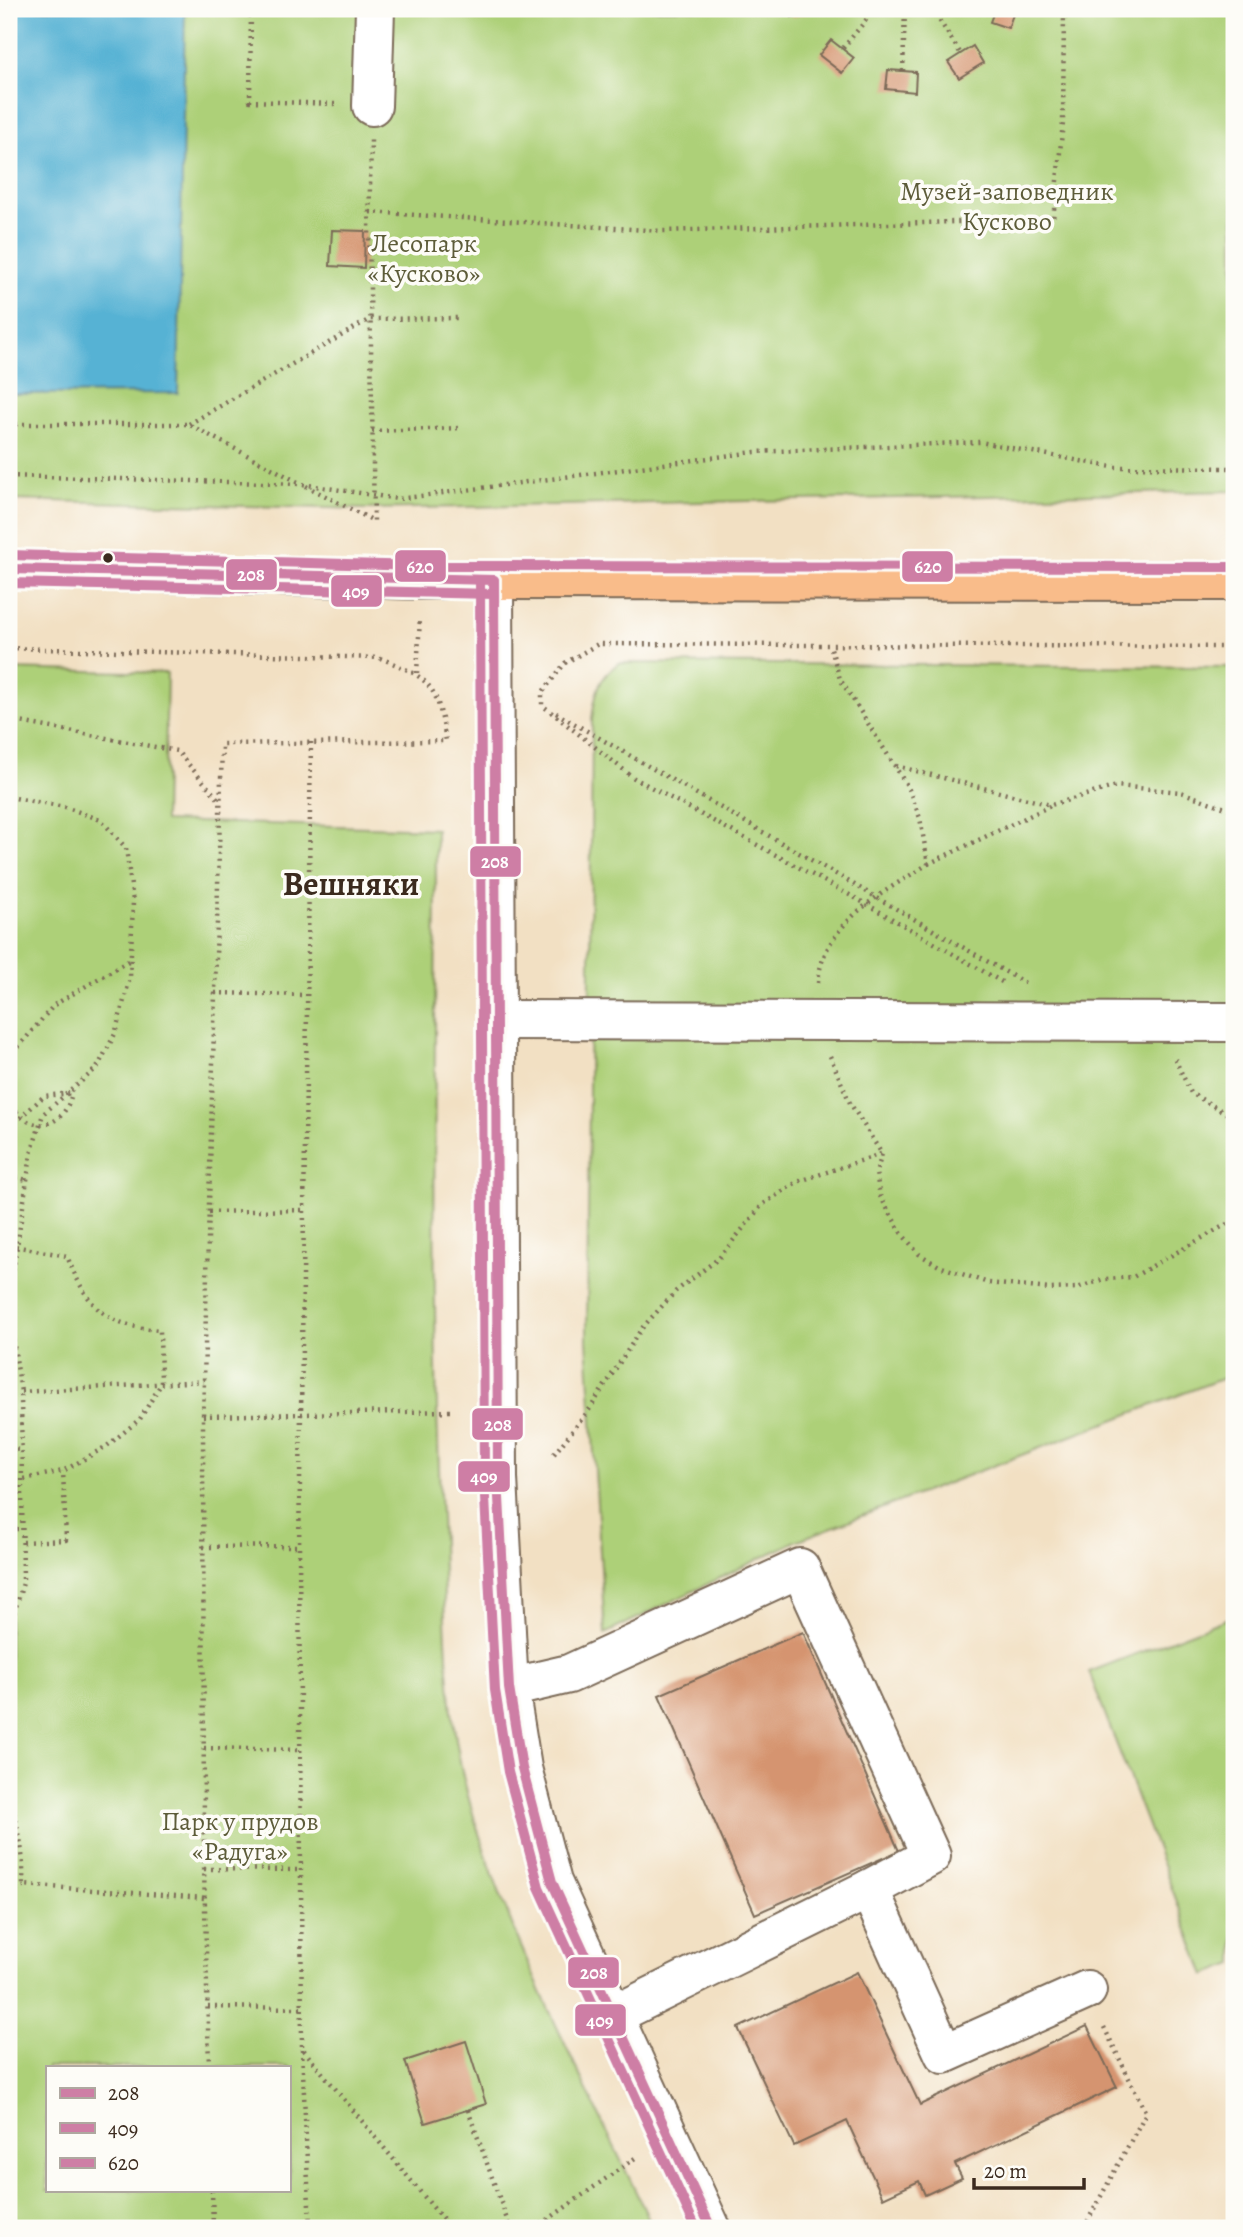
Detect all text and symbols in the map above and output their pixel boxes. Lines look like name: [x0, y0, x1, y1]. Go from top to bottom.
park label: Музей-заповедник Кусково: [900, 174, 1114, 239]
park label: Лесопарк «Кусково»: [368, 226, 480, 291]
line badge: 620: [394, 549, 447, 583]
line badge: 620: [901, 550, 954, 583]
unlabelled marker: [101, 551, 115, 565]
text: 620: [406, 554, 434, 580]
text: 620: [914, 554, 942, 580]
line badge: 208: [225, 558, 278, 591]
text: 208: [237, 562, 265, 588]
line badge: 409: [330, 574, 383, 608]
text: 409: [342, 579, 370, 605]
line badge: 208: [469, 845, 522, 878]
text: 208: [481, 849, 509, 875]
district label: Вешняки: [283, 861, 419, 906]
line badge: 208: [471, 1407, 524, 1441]
text: 208: [484, 1412, 512, 1438]
line badge: 409: [457, 1460, 511, 1493]
text: 409: [470, 1464, 498, 1490]
park label: Парк у прудов «Радуга»: [161, 1804, 319, 1869]
line badge: 208: [567, 1956, 620, 1989]
text: 208: [580, 1960, 608, 1986]
line badge: 409: [574, 2003, 627, 2037]
text: 409: [586, 2008, 614, 2034]
legend: [46, 2066, 290, 2192]
text: 208: [108, 2079, 139, 2107]
text: 409: [108, 2115, 138, 2143]
scale bar: [974, 2146, 1084, 2190]
text: 620: [108, 2149, 139, 2177]
text: 20 m: [984, 2157, 1027, 2185]

